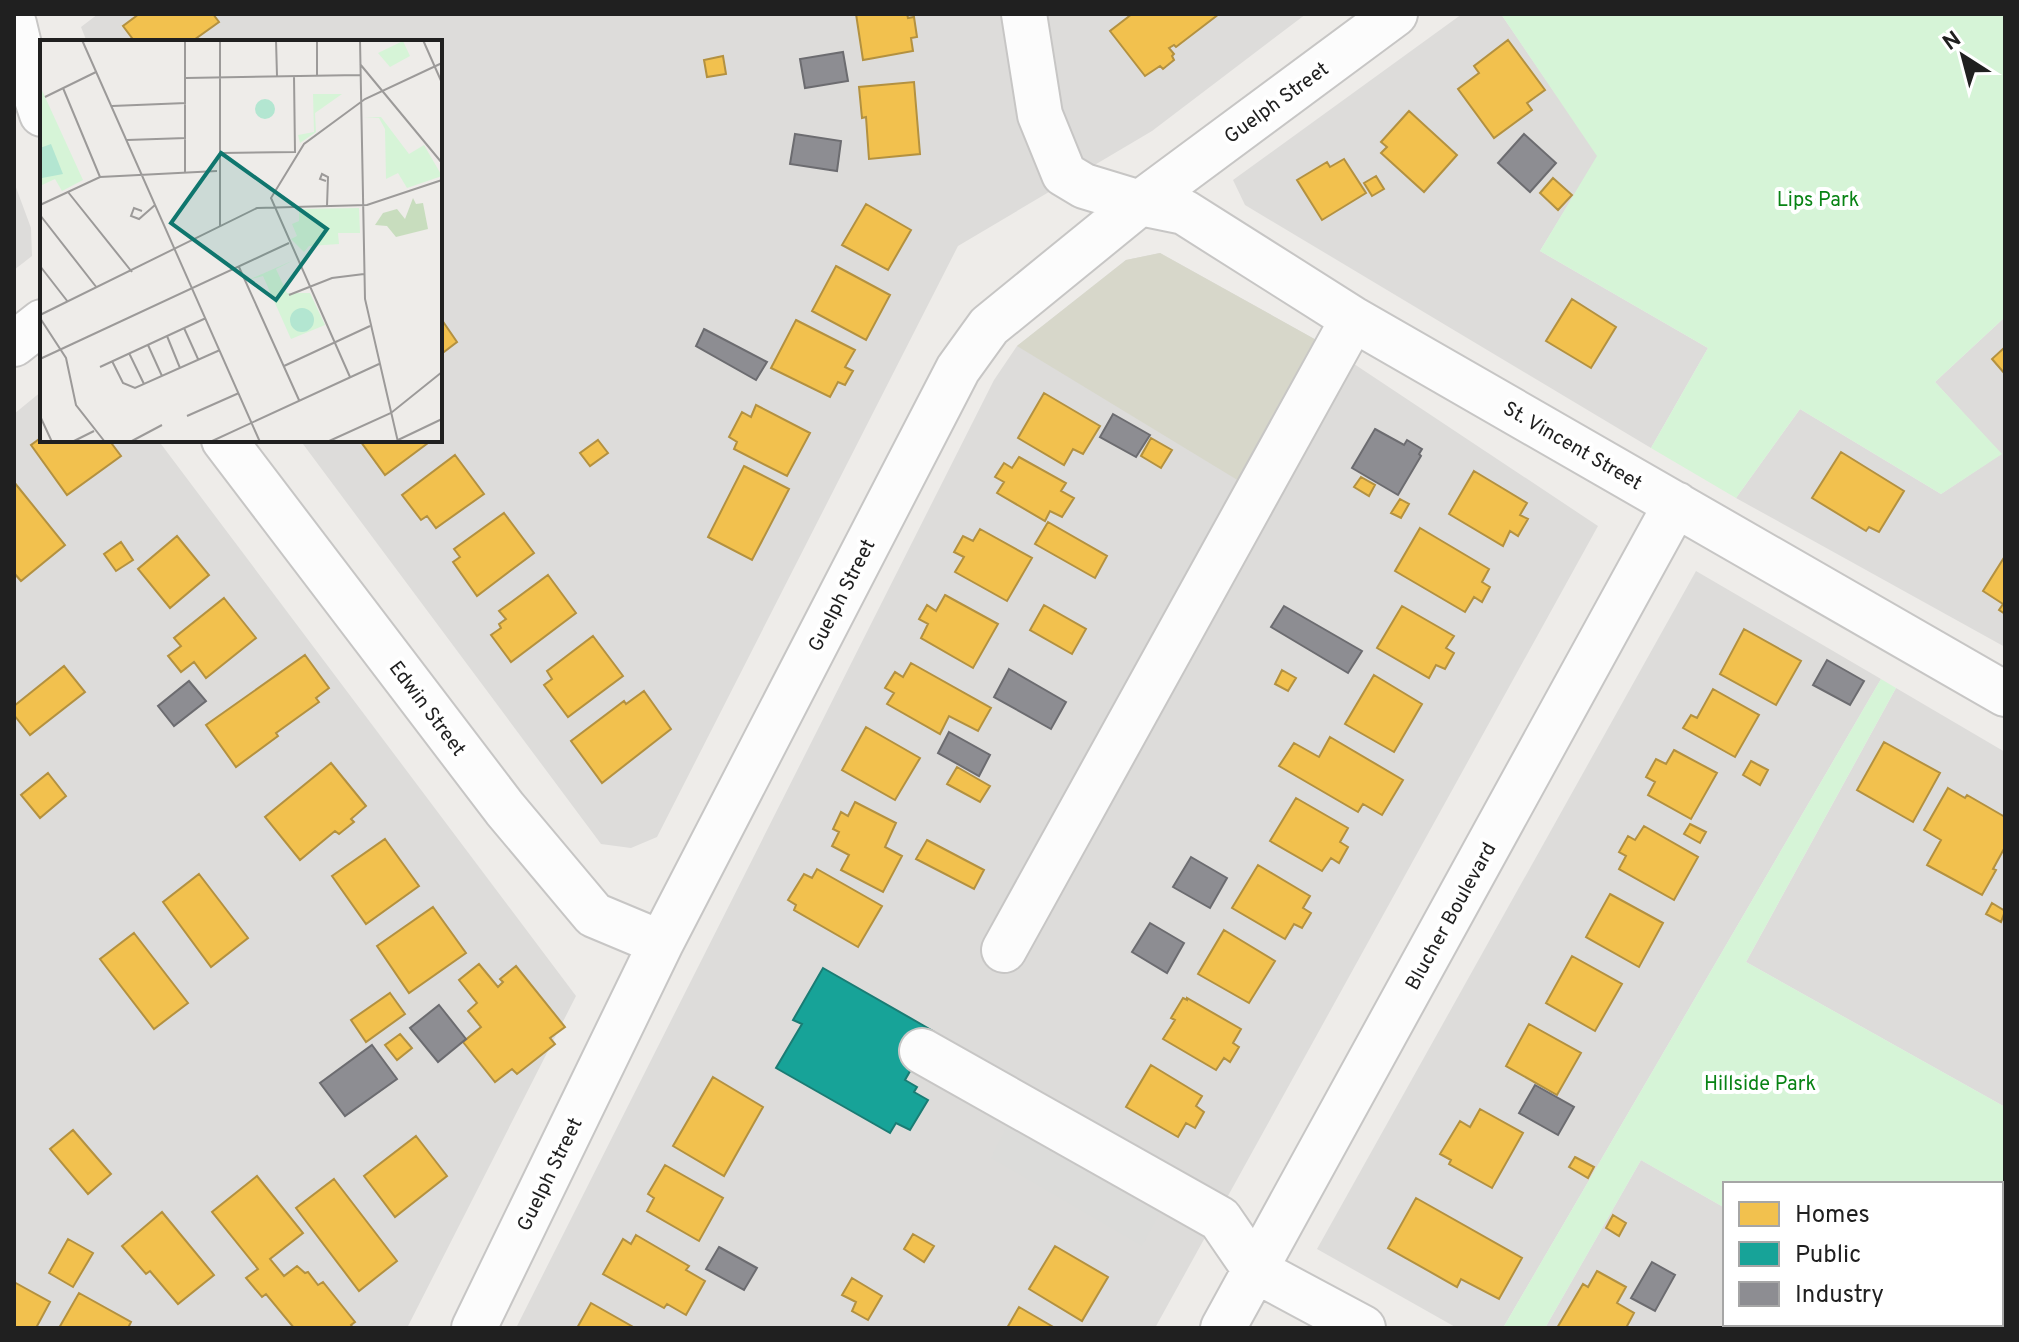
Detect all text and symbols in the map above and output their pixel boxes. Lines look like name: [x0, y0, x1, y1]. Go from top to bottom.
north arrow: [1923, 16, 2003, 96]
text: N: [1938, 26, 1967, 57]
inset map: [40, 40, 442, 442]
street label: Guelph Street: [1220, 57, 1335, 150]
park label: Lips Park: [1777, 188, 1859, 214]
street label: St. Vincent Street: [1498, 396, 1646, 497]
street label: Guelph Street: [803, 535, 882, 657]
street label: Edwin Street: [382, 656, 471, 762]
street label: Blucher Boulevard: [1400, 839, 1503, 995]
park label: Hillside Park: [1704, 1072, 1816, 1098]
street label: Guelph Street: [512, 1114, 589, 1236]
legend: [1723, 1182, 2003, 1326]
text: Homes: [1795, 1201, 1870, 1231]
text: Public: [1795, 1241, 1861, 1271]
text: Industry: [1795, 1281, 1884, 1311]

